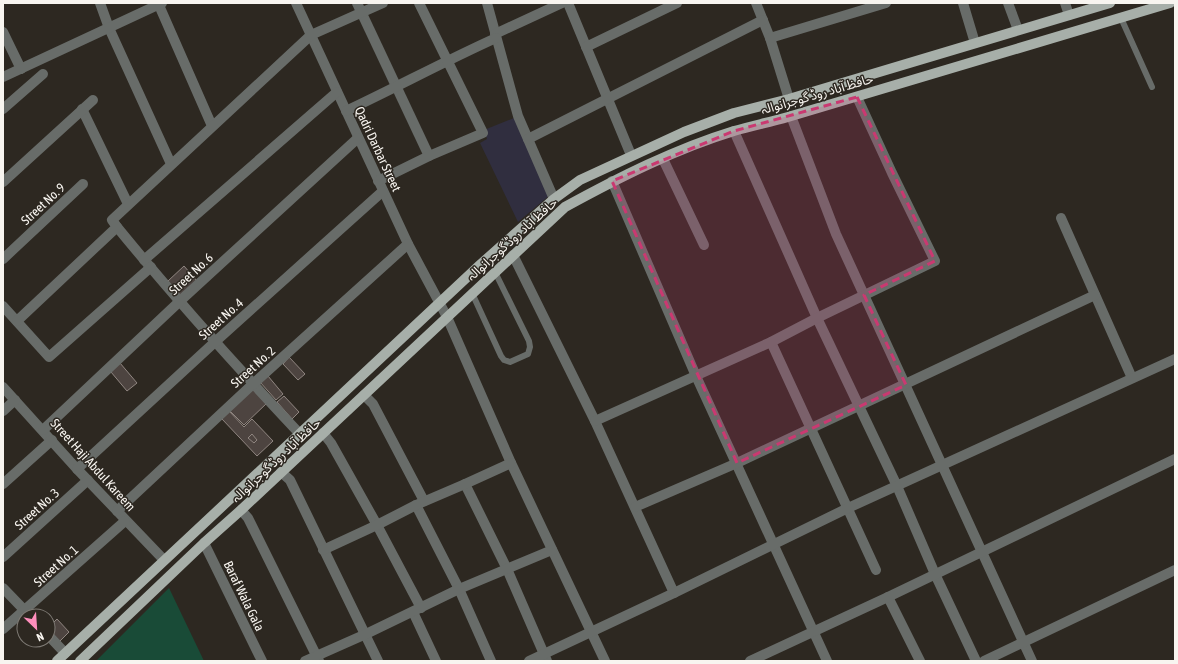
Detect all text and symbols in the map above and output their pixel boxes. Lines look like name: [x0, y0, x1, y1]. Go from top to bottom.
street label: حافظ آباد روڈ گوجرانوالہ: [759, 71, 875, 117]
street label: Qadri Darbar Street: [352, 104, 404, 194]
street label: Street No. 9: [18, 180, 68, 228]
street label: حافظ آباد روڈ گوجرانوالہ: [464, 194, 560, 283]
street label: Street No. 6: [166, 250, 216, 298]
street label: Street No. 4: [196, 295, 246, 343]
street label: Street No. 2: [228, 343, 278, 391]
street label: حافظ آباد روڈ گوجرانوالہ: [228, 415, 324, 505]
street label: Street Haji Abdul Kareem: [48, 416, 138, 514]
street label: Street No. 3: [12, 485, 62, 533]
street label: Street No. 1: [31, 542, 81, 590]
street label: Baraf Wala Gala: [221, 559, 267, 633]
north arrow: [16, 608, 56, 648]
text: N: [35, 630, 46, 644]

